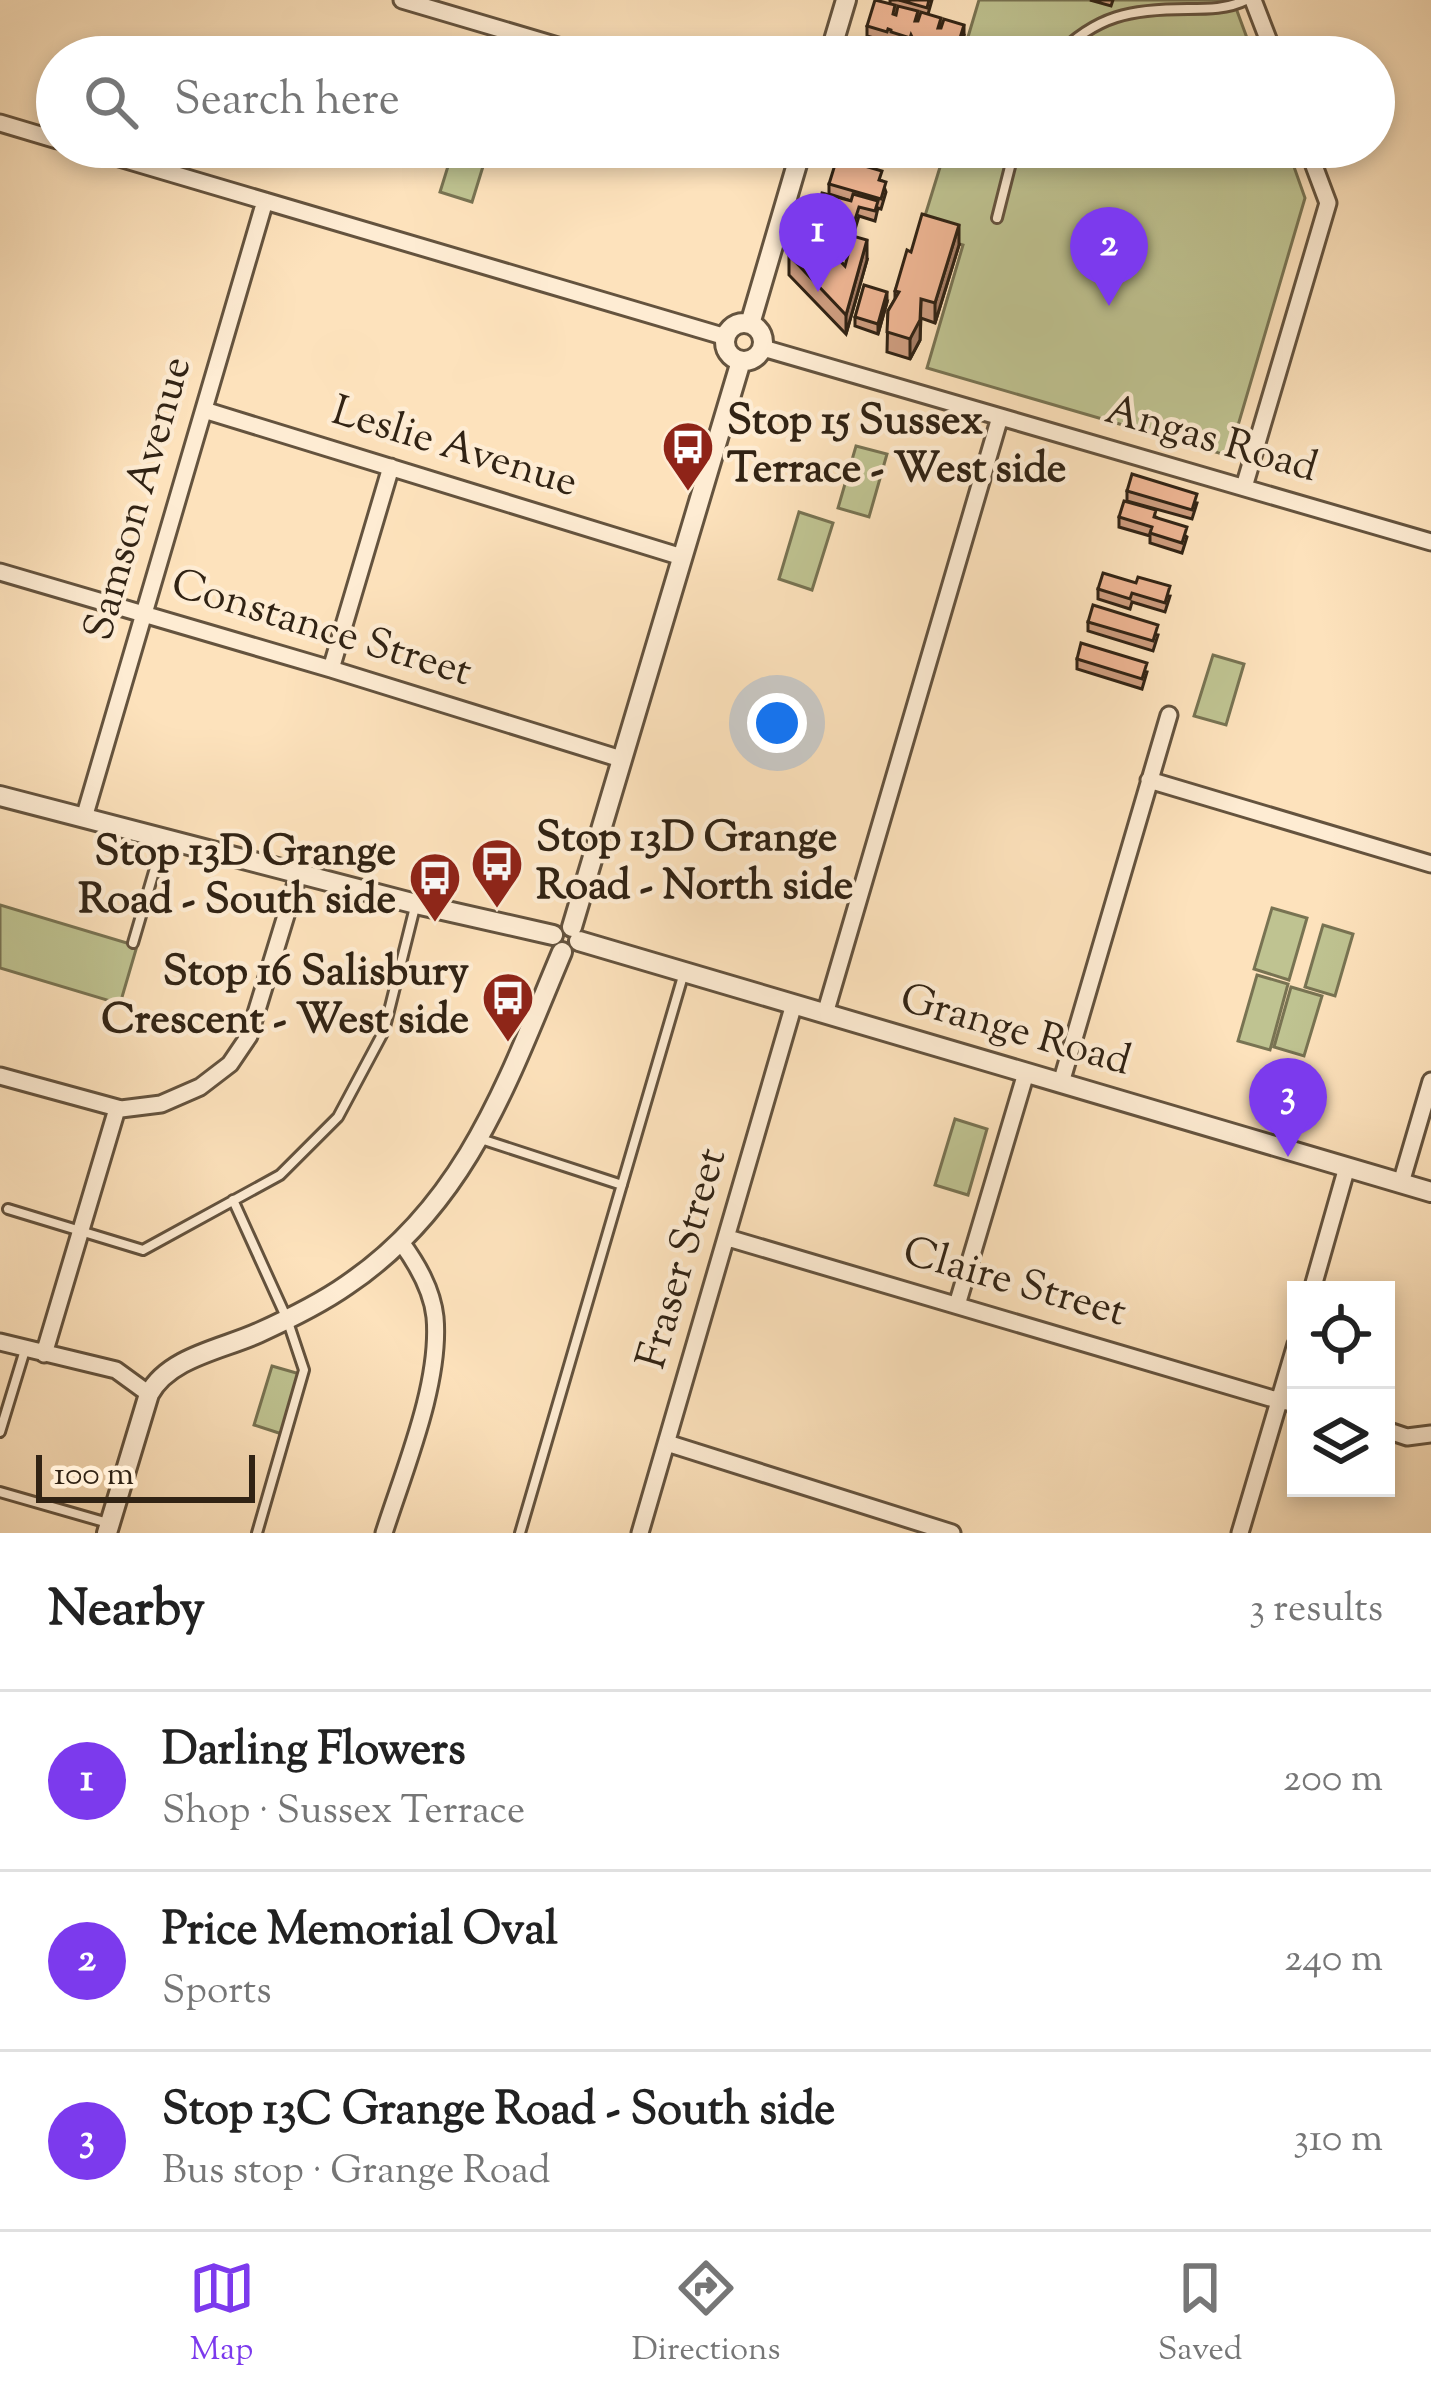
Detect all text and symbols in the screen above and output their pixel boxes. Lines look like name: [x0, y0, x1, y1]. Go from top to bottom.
search box: [36, 36, 1395, 168]
icon: search: [78, 69, 144, 135]
text: Search here: [174, 70, 400, 135]
pin: 1: [779, 193, 857, 292]
pin: 2: [1070, 207, 1148, 306]
street label: Samson Avenue: [71, 350, 209, 648]
street label: Angas Road: [1098, 382, 1324, 500]
street label: Leslie Avenue: [324, 383, 584, 515]
place label: Stop 15 Sussex Terrace - West side: [727, 393, 1066, 501]
bus stop icon: Stop 15 Sussex Terrace - West side: [660, 419, 716, 493]
street label: Constance Street: [163, 556, 479, 704]
your location: [747, 693, 807, 753]
place label: Stop 13D Grange Road - North side: [536, 810, 853, 918]
place label: Stop 13D Grange Road - South side: [78, 824, 396, 932]
bus stop icon: Stop 13D Grange Road - North side: [469, 836, 525, 910]
bus stop icon: Stop 13D Grange Road - South side: [407, 850, 463, 924]
place label: Stop 16 Salisbury Crescent - West side: [101, 944, 469, 1052]
bus stop icon: Stop 16 Salisbury Crescent - West side: [480, 970, 536, 1044]
street label: Grange Road: [893, 970, 1137, 1094]
pin: 3: [1249, 1058, 1327, 1157]
street label: Fraser Street: [624, 1142, 744, 1376]
street label: Claire Street: [895, 1224, 1133, 1344]
map controls: [1287, 1281, 1395, 1497]
button: locate: [1287, 1281, 1395, 1389]
button: layers: [1287, 1389, 1395, 1497]
scale bar: [36, 1449, 255, 1502]
text: 100 m: [54, 1452, 134, 1500]
text: Nearby: [48, 1575, 205, 1648]
text: 3 results: [1249, 1583, 1383, 1639]
text: Darling Flowers: [162, 1720, 466, 1785]
text: 1: [80, 1753, 94, 1809]
text: 200 m: [1283, 1753, 1383, 1809]
text: Shop · Sussex Terrace: [162, 1785, 525, 1841]
text: Price Memorial Oval: [162, 1900, 558, 1965]
text: 2: [78, 1933, 96, 1989]
text: 240 m: [1284, 1933, 1383, 1989]
text: Sports: [162, 1965, 272, 2021]
text: Stop 13C Grange Road - South side: [162, 2080, 835, 2145]
text: 3: [79, 2113, 95, 2169]
text: 310 m: [1293, 2113, 1383, 2169]
text: Bus stop · Grange Road: [162, 2145, 551, 2201]
tab: Map: [189, 2255, 255, 2375]
tab: Directions: [632, 2255, 781, 2375]
tab: Saved: [1158, 2255, 1242, 2375]

